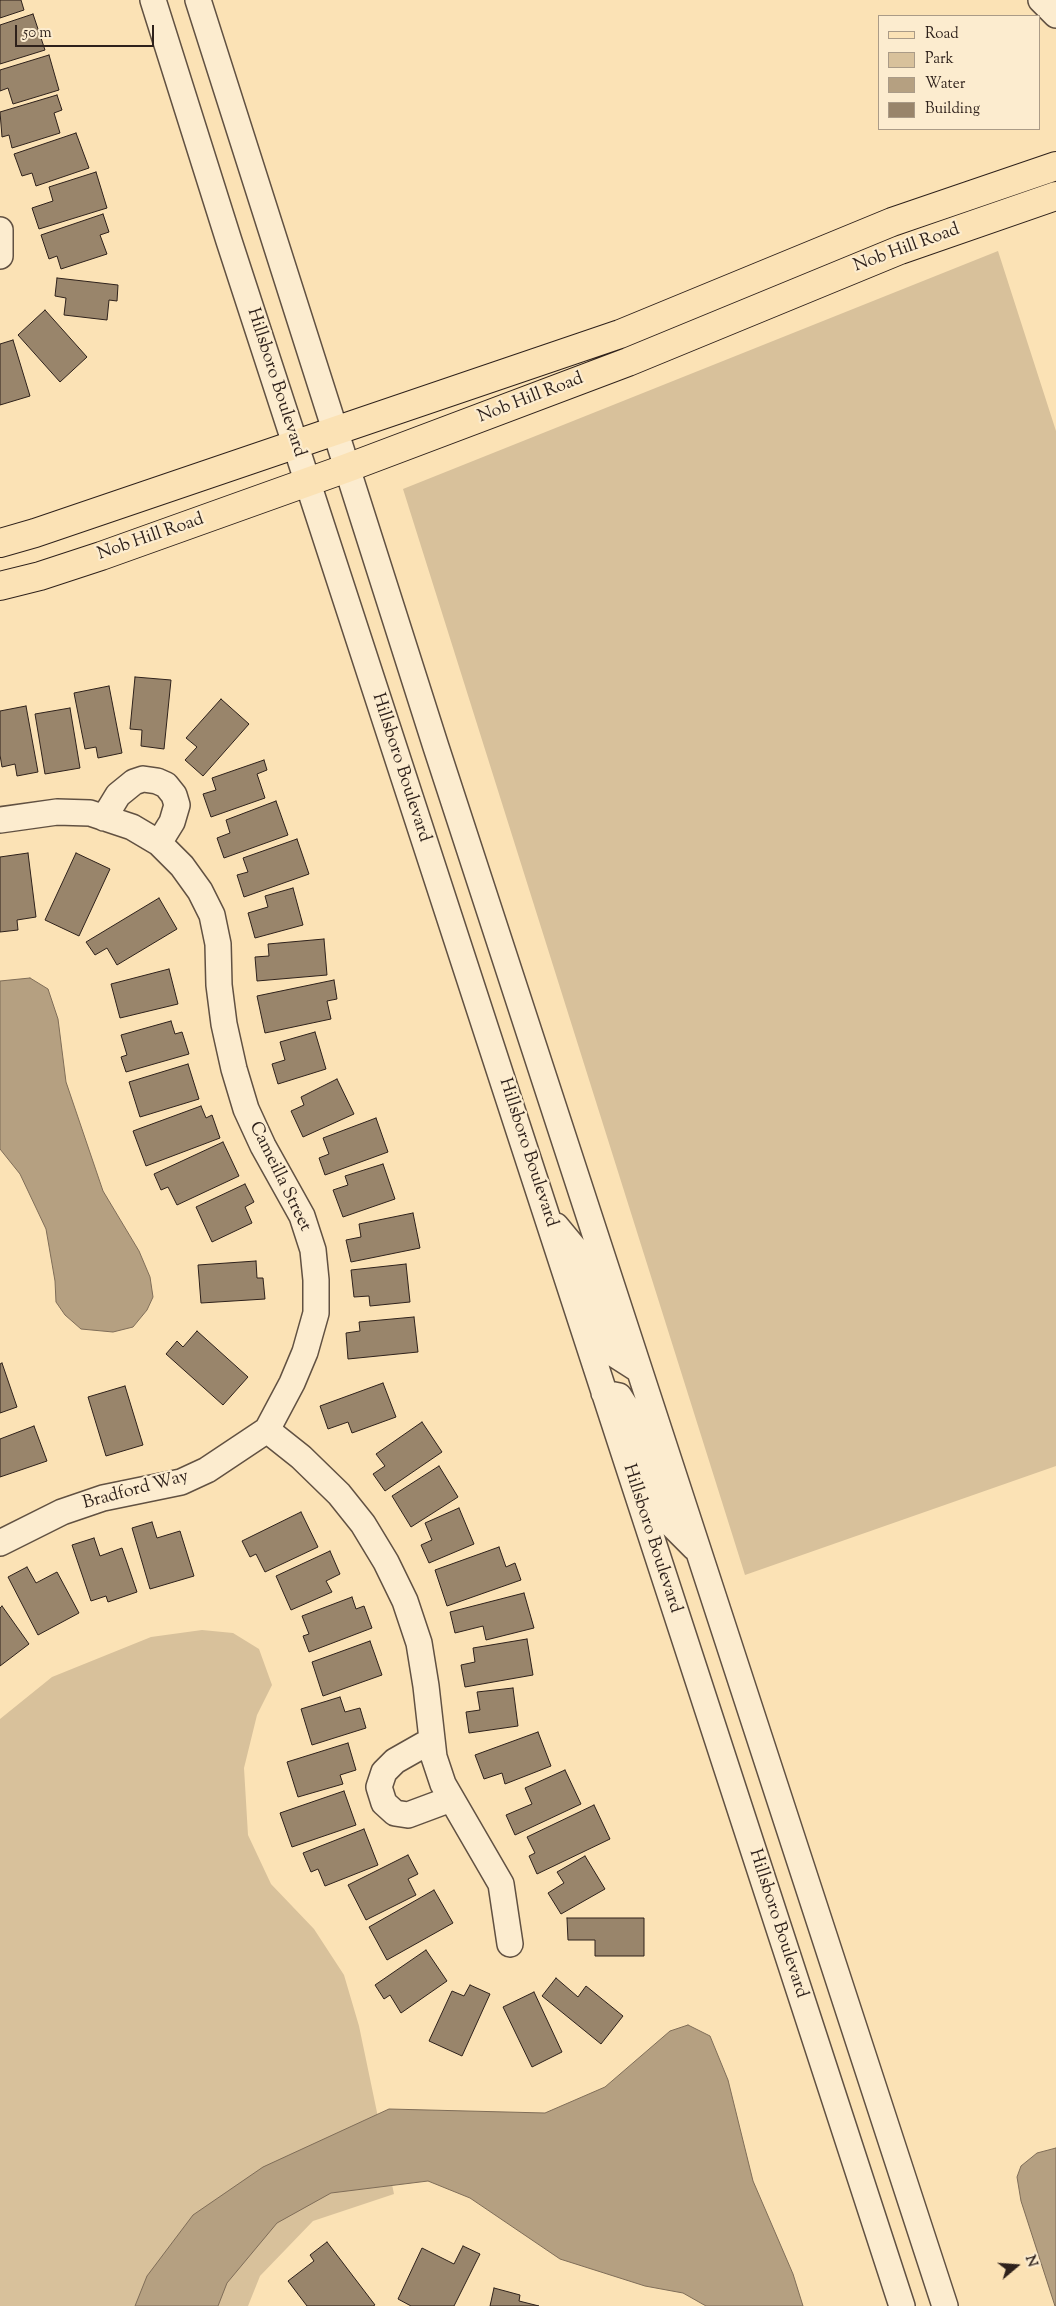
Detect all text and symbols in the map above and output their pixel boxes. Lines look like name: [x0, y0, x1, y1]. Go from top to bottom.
scale bar: [18, 15, 156, 47]
legend: [878, 15, 1041, 130]
text: 50 m: [23, 23, 52, 44]
text: Road: [925, 24, 959, 45]
text: Park: [925, 49, 954, 70]
text: Water: [925, 74, 965, 95]
text: Building: [925, 99, 980, 120]
street label: Nob Hill Road: [851, 220, 963, 278]
street label: Hillsboro Boulevard: [241, 306, 309, 460]
street label: Nob Hill Road: [475, 369, 587, 429]
street label: Nob Hill Road: [95, 510, 207, 566]
street label: Hillsboro Boulevard: [366, 691, 434, 845]
street label: Hillsboro Boulevard: [493, 1076, 561, 1230]
street label: Cameilla Street: [243, 1119, 315, 1235]
street label: Hillsboro Boulevard: [617, 1462, 685, 1616]
street label: Bradford Way: [81, 1467, 191, 1515]
street label: Hillsboro Boulevard: [743, 1847, 811, 2001]
north arrow: [991, 2241, 1041, 2291]
text: N: [1019, 2253, 1042, 2270]

